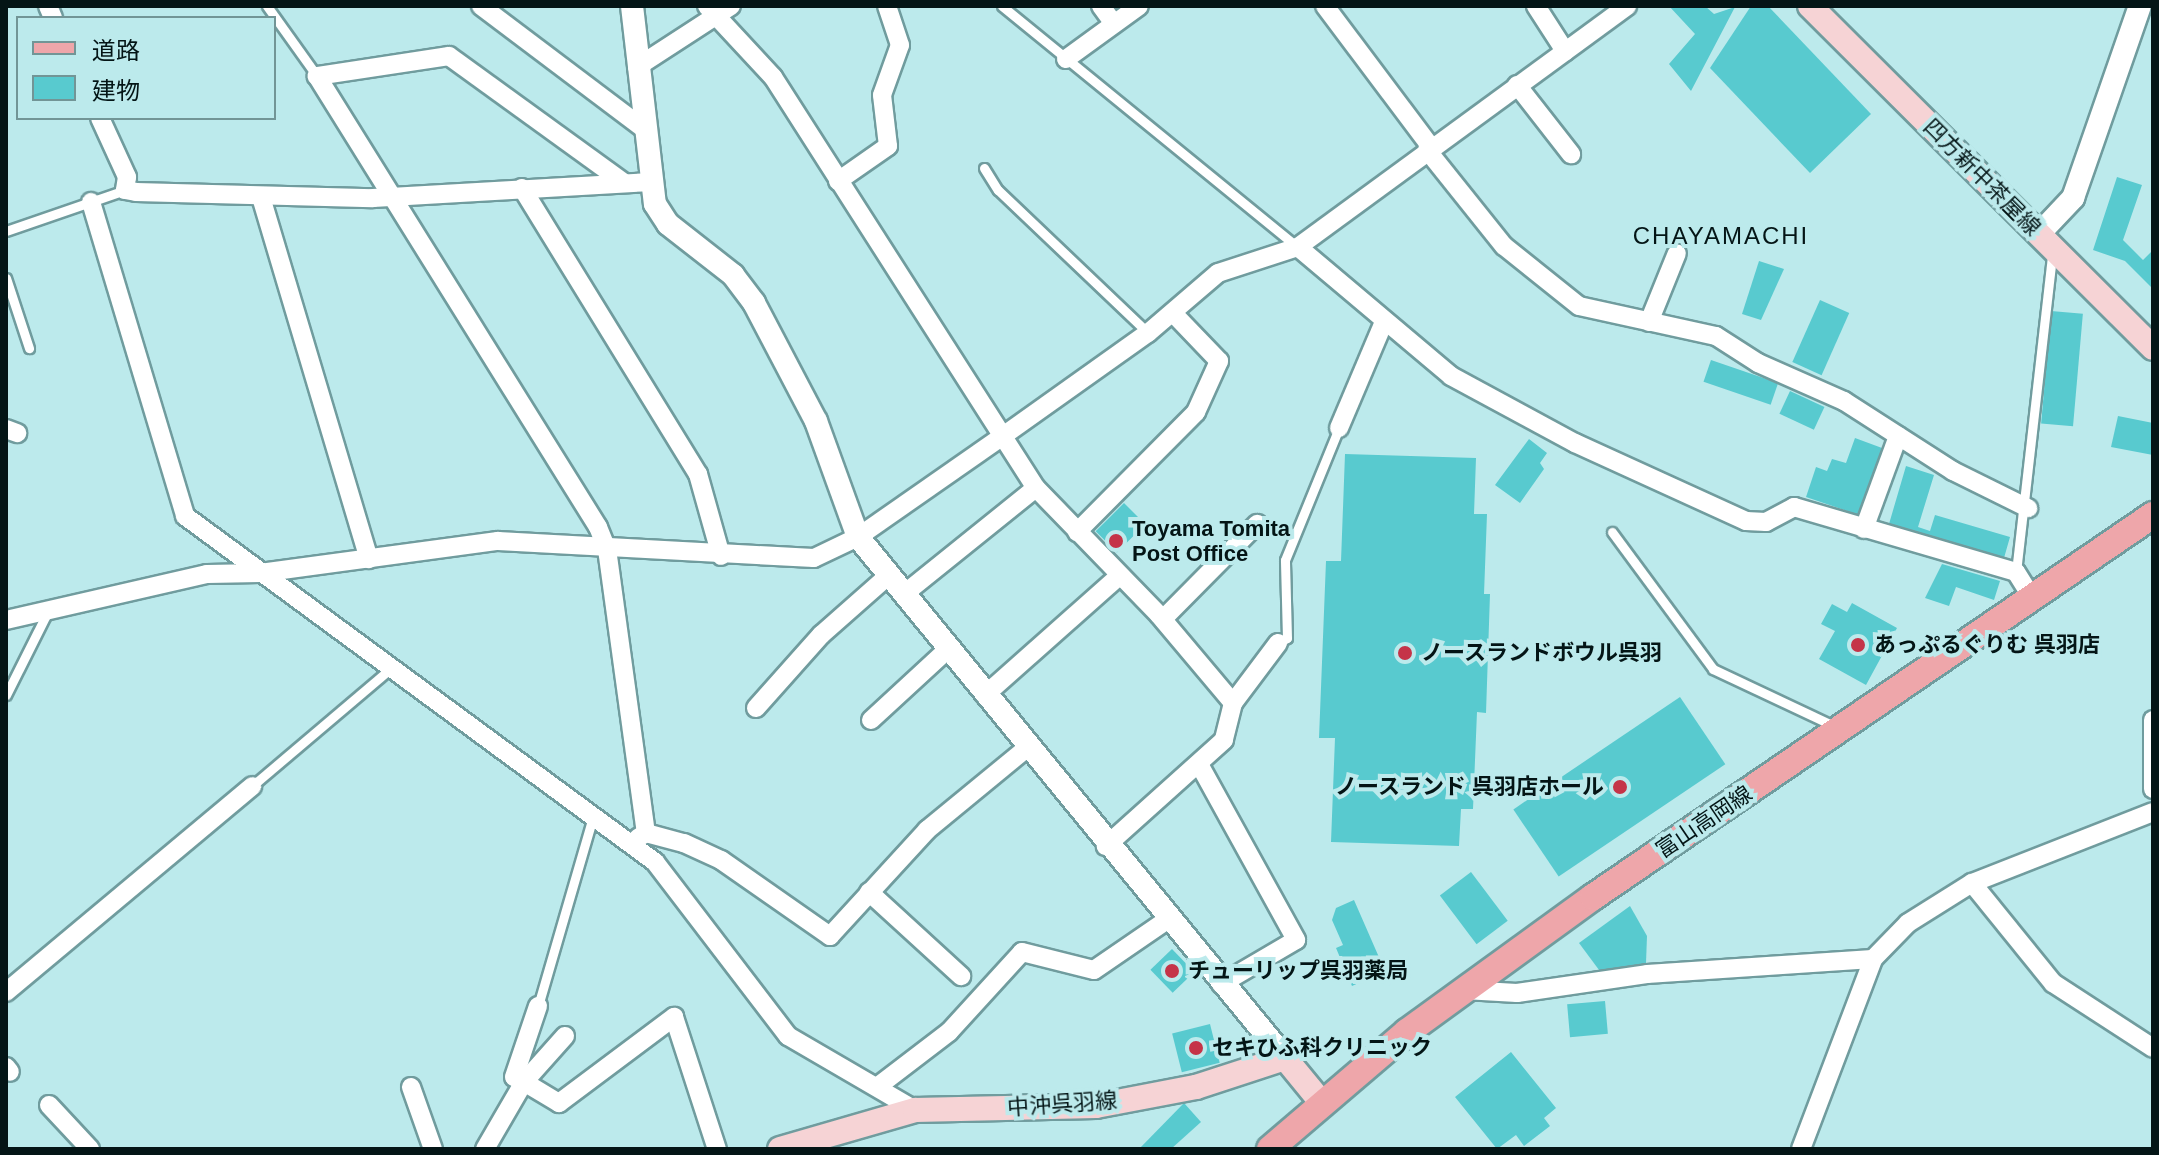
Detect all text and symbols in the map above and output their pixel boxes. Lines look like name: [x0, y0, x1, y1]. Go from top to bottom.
legend: [16, 16, 276, 120]
text: 道路: [92, 37, 140, 64]
text: 建物: [92, 77, 140, 104]
street label: 四方新中茶屋線: [1918, 113, 2046, 241]
district label: CHAYAMACHI: [1633, 222, 1809, 250]
place label: Toyama Tomita Post Office: [1132, 515, 1290, 566]
marker: Toyama Tomita Post Office: [1107, 532, 1125, 550]
place label: あっぷるぐりむ 呉羽店: [1874, 632, 2100, 658]
marker: あっぷるぐりむ 呉羽店: [1849, 636, 1867, 654]
place label: ノースランドボウル呉羽: [1421, 640, 1663, 666]
marker: ノースランドボウル呉羽: [1396, 644, 1414, 662]
place label: ノースランド 呉羽店ホール: [1334, 774, 1604, 800]
marker: ノースランド 呉羽店ホール: [1611, 778, 1629, 796]
street label: 富山高岡線: [1651, 780, 1757, 864]
place label: チューリップ呉羽薬局: [1188, 958, 1408, 984]
marker: チューリップ呉羽薬局: [1163, 962, 1181, 980]
place label: セキひふ科クリニック: [1212, 1035, 1432, 1061]
marker: セキひふ科クリニック: [1187, 1039, 1205, 1057]
street label: 中沖呉羽線: [1006, 1087, 1118, 1121]

